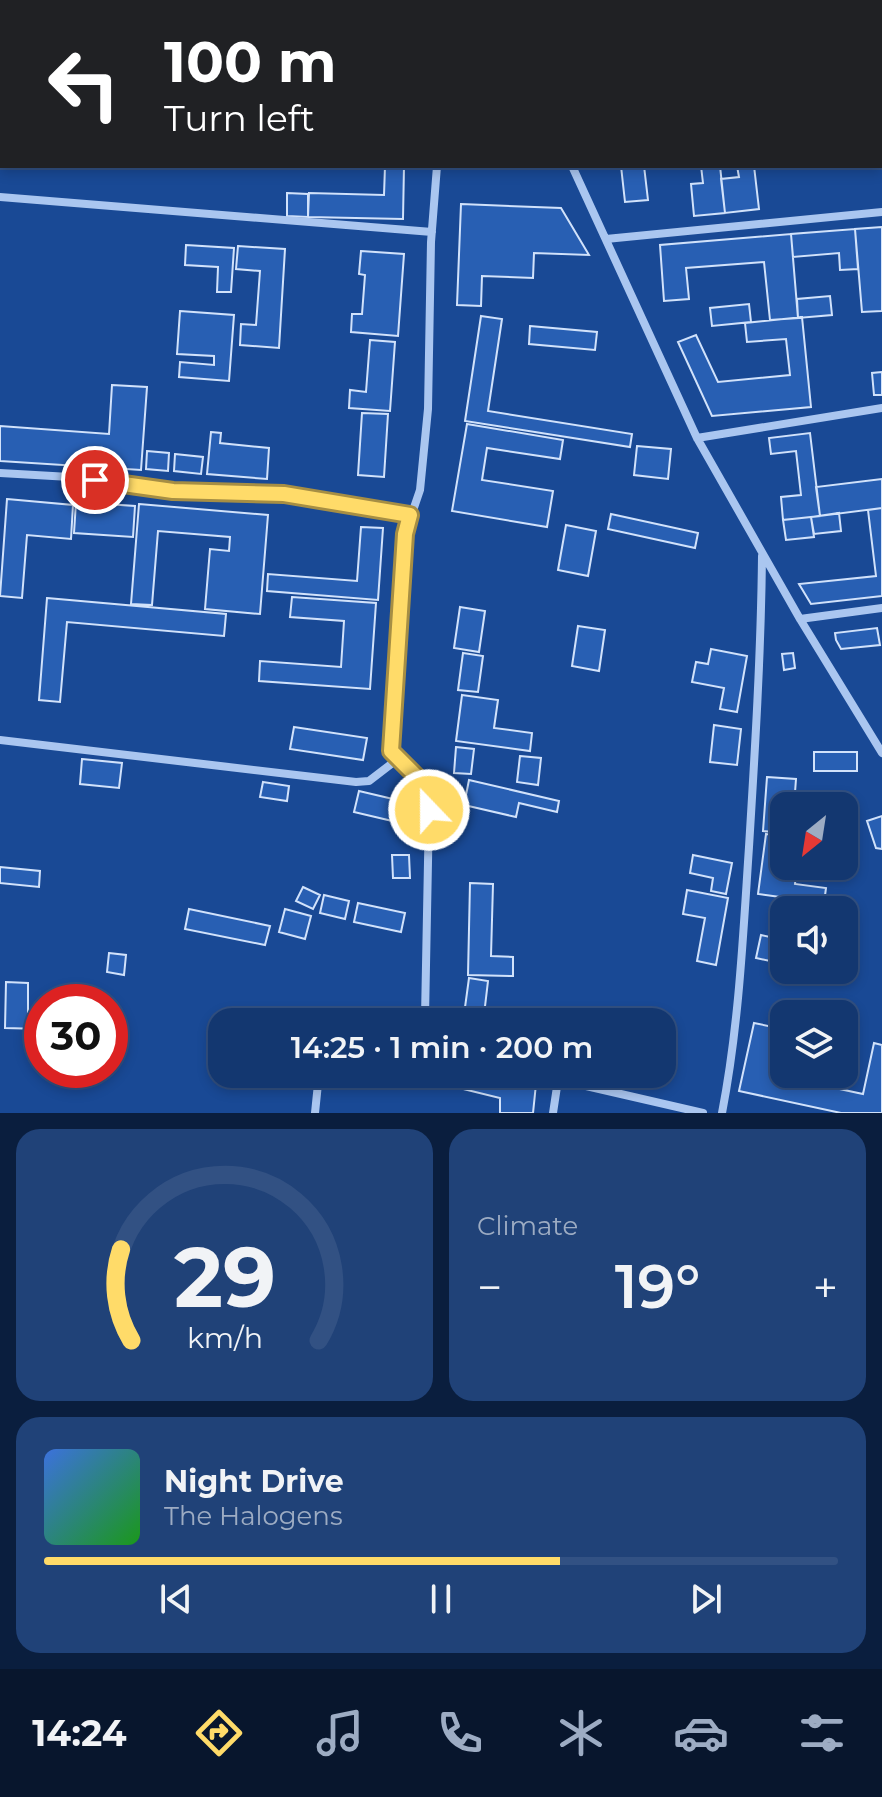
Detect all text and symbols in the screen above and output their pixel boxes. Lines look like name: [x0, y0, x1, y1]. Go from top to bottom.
text: 100 m: [164, 28, 337, 96]
icon: left: [32, 32, 136, 136]
text: Turn left: [164, 96, 315, 140]
pin: [61, 446, 129, 514]
icon: arrive: [73, 458, 117, 502]
position arrow: [387, 768, 471, 852]
north arrow: [770, 792, 858, 880]
map controls: [770, 792, 858, 1088]
button: sound: [770, 896, 858, 984]
speed limit sign: 30: [24, 984, 128, 1088]
button: layers: [770, 1000, 858, 1088]
text: 14:25 · 1 min · 200 m: [291, 1029, 593, 1066]
text: Climate: [477, 1210, 578, 1242]
text: 29: [173, 1226, 276, 1328]
text: 19°: [615, 1250, 700, 1323]
text: −: [477, 1260, 502, 1314]
text: +: [813, 1260, 838, 1314]
text: km/h: [186, 1320, 263, 1355]
text: Night Drive: [164, 1463, 344, 1500]
text: The Halogens: [164, 1500, 343, 1532]
icon: previous: [154, 1577, 198, 1621]
icon: pause: [419, 1577, 463, 1621]
icon: next: [684, 1577, 728, 1621]
icon: directions: [191, 1705, 247, 1761]
icon: music: [312, 1705, 368, 1761]
icon: phone: [432, 1705, 488, 1761]
icon: climate: [553, 1705, 609, 1761]
icon: car: [673, 1705, 729, 1761]
icon: filters: [794, 1705, 850, 1761]
text: 14:24: [32, 1711, 127, 1755]

